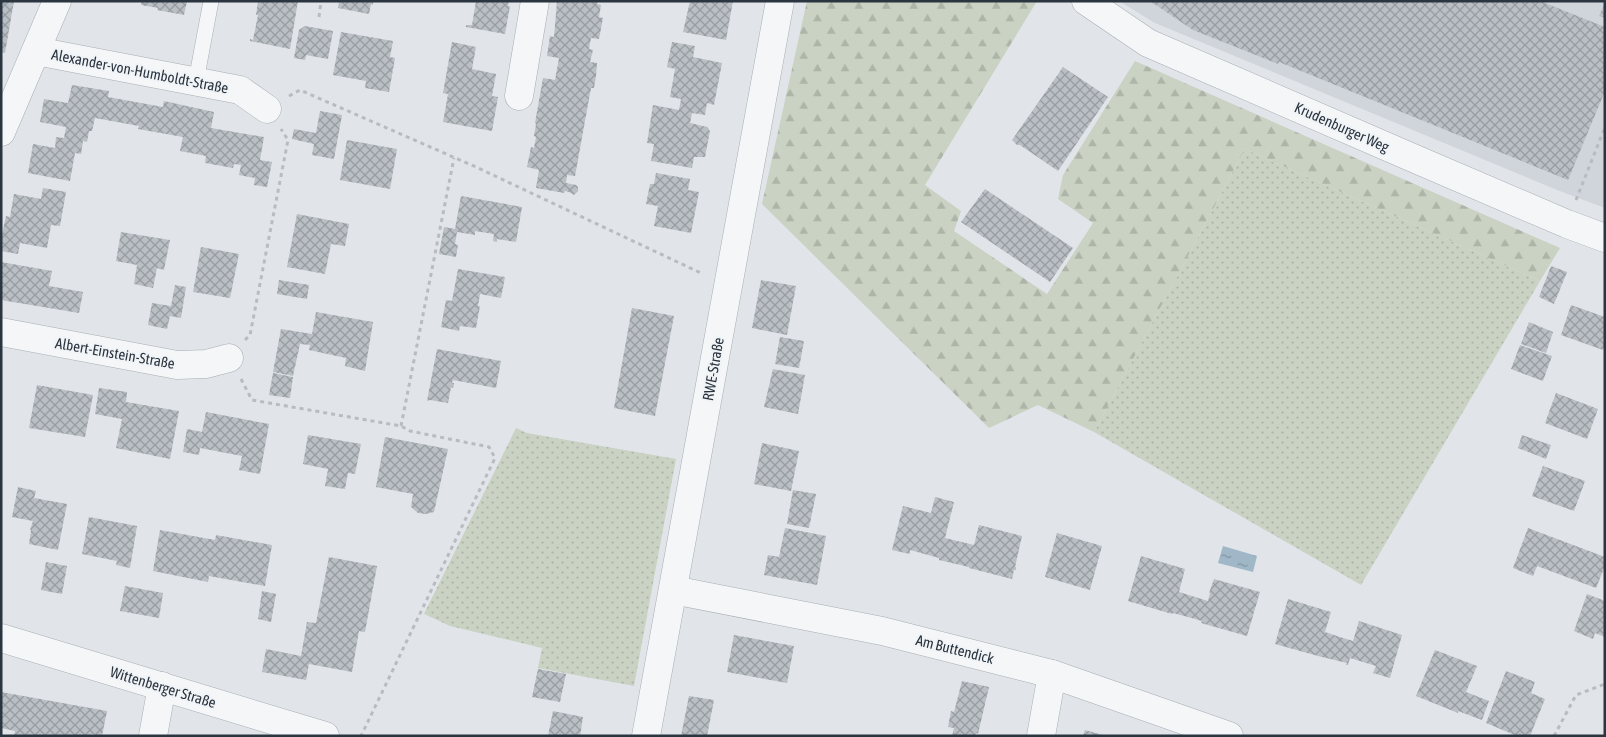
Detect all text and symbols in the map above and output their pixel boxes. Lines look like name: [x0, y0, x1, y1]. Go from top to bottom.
street label: Alexander-von-Humboldt-Straße: [50, 45, 230, 97]
street label: Krudenburger Weg: [1292, 99, 1392, 156]
street label: Albert-Einstein-Straße: [54, 334, 176, 372]
street label: RWE-Straße: [699, 336, 727, 402]
street label: Am Buttendick: [914, 631, 996, 667]
street label: Wittenberger Straße: [108, 663, 218, 711]

